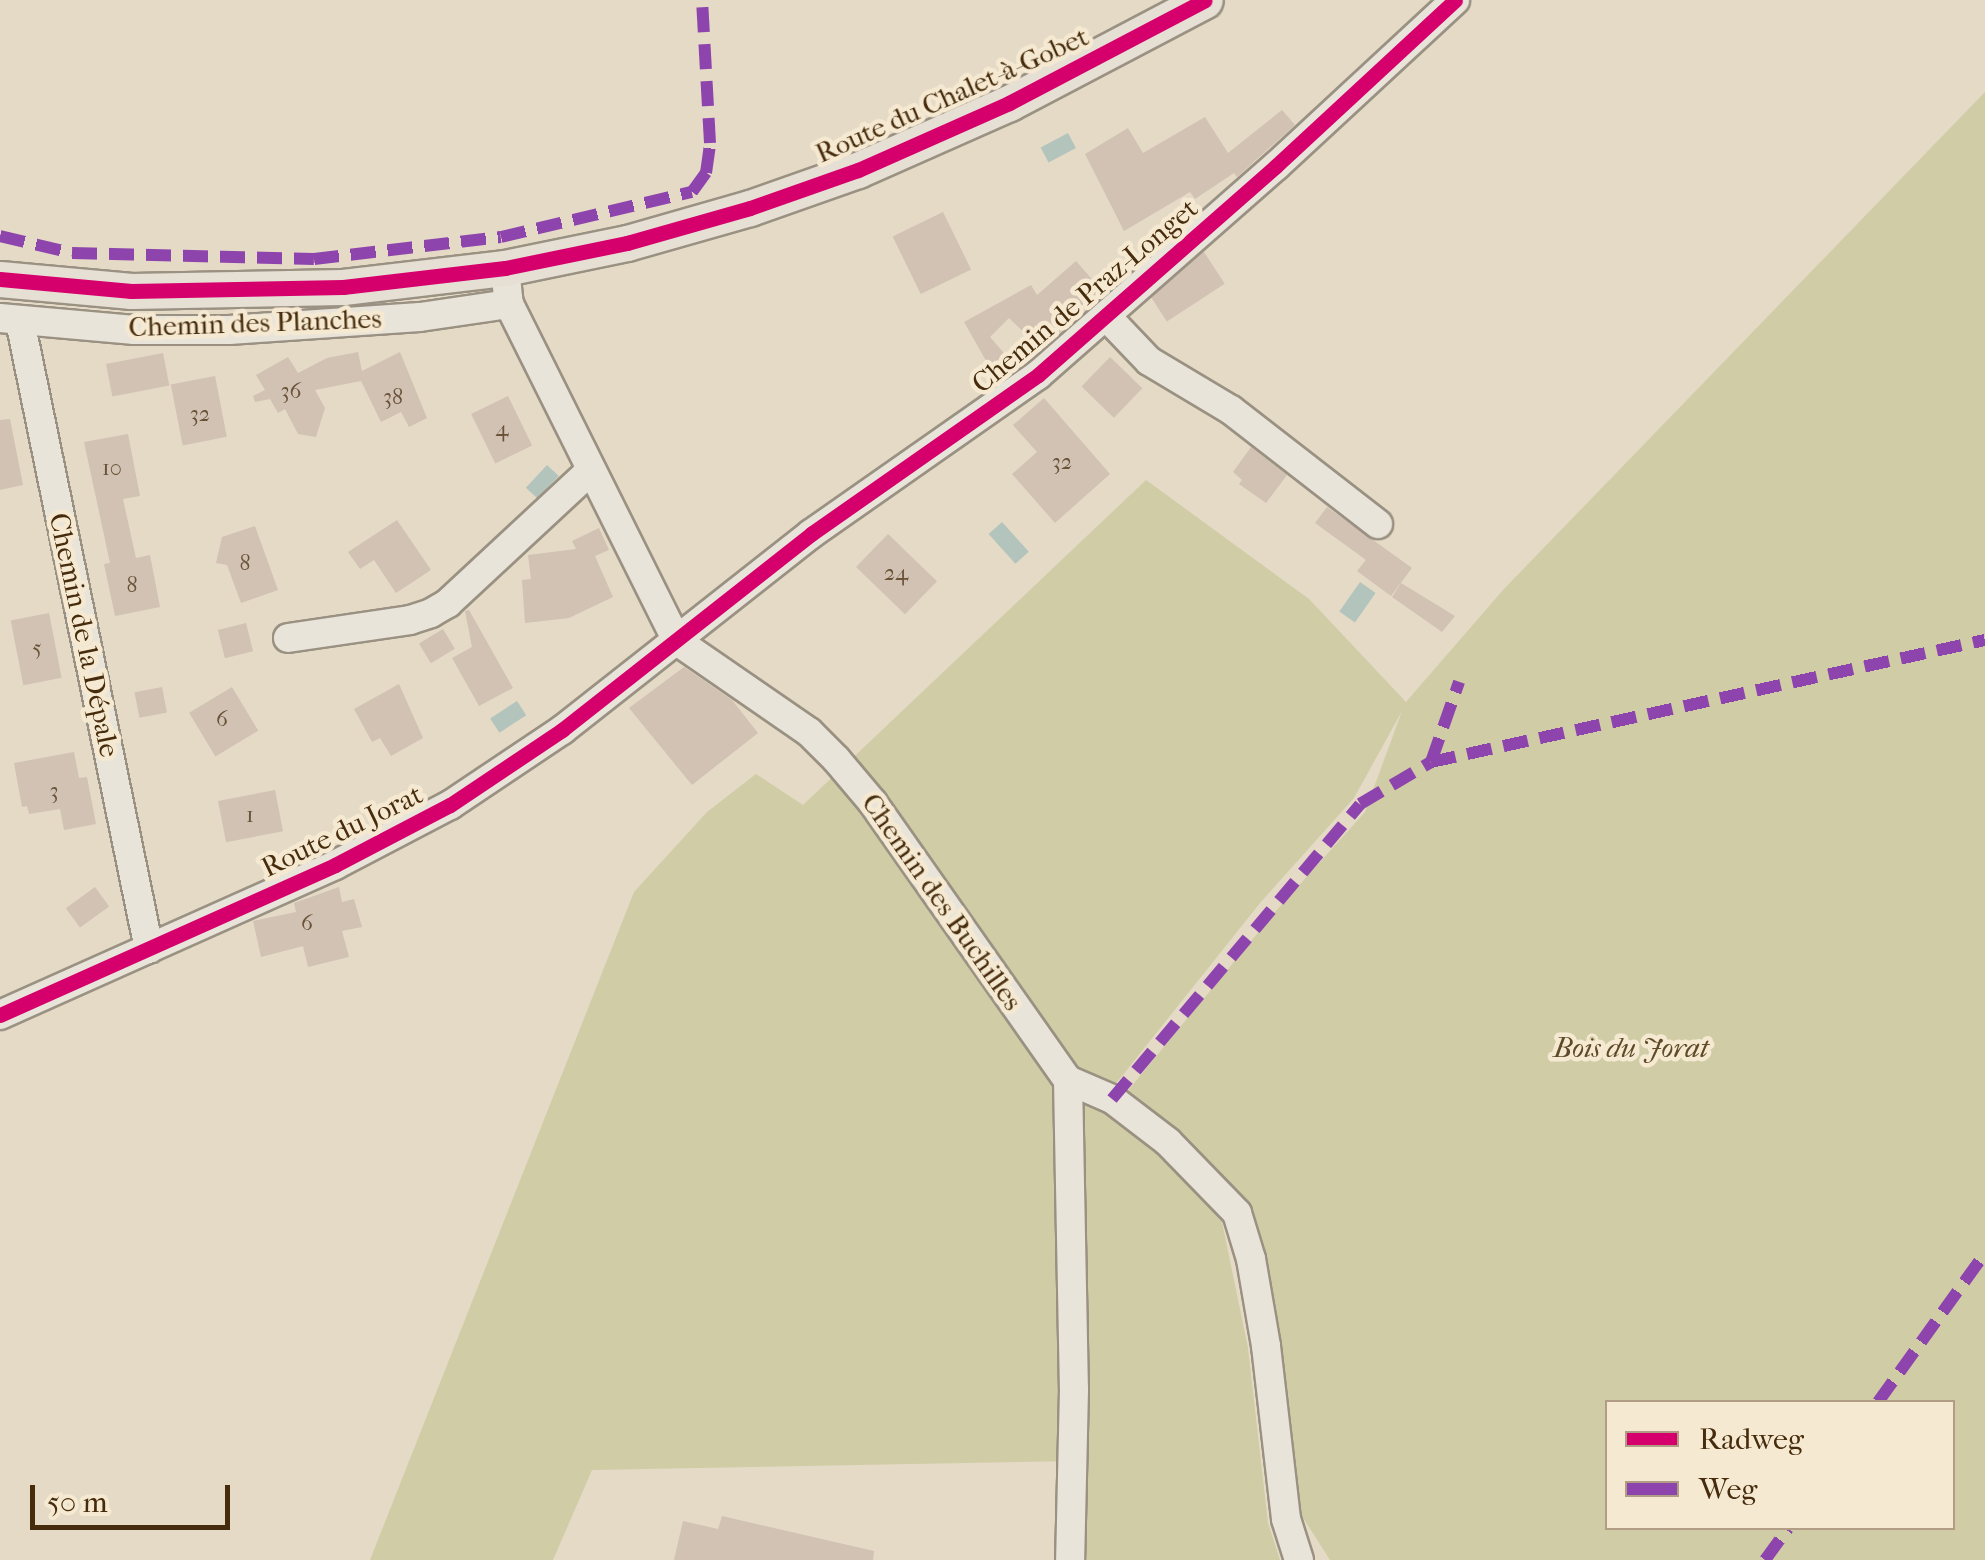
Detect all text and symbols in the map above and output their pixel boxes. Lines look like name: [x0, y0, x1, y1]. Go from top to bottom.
street label: Route du Chalet-à-Gobet: [810, 20, 1094, 170]
street label: Chemin de Praz-Longet: [965, 192, 1205, 400]
street label: Chemin des Planches: [128, 302, 382, 344]
house number: 36: [281, 379, 301, 405]
house number: 38: [383, 385, 403, 411]
house number: 32: [190, 402, 210, 428]
house number: 4: [496, 417, 508, 443]
house number: 32: [1052, 450, 1072, 476]
house number: 10: [102, 456, 122, 482]
street label: Chemin de la Dépale: [42, 510, 126, 760]
house number: 8: [239, 551, 251, 577]
house number: 24: [884, 561, 908, 587]
house number: 8: [126, 573, 138, 599]
house number: 5: [32, 636, 42, 662]
house number: 6: [216, 707, 228, 733]
street label: Route du Jorat: [256, 777, 428, 885]
house number: 3: [49, 779, 59, 805]
street label: Chemin des Buchilles: [854, 787, 1030, 1017]
house number: 1: [246, 803, 254, 829]
house number: 6: [301, 911, 313, 937]
park label: Bois du Jorat: [1554, 1031, 1708, 1065]
legend: [1605, 1400, 1955, 1530]
text: Radweg: [1699, 1422, 1804, 1457]
scale bar: [35, 1465, 235, 1527]
text: Weg: [1699, 1472, 1757, 1507]
text: 50 m: [47, 1485, 108, 1520]

